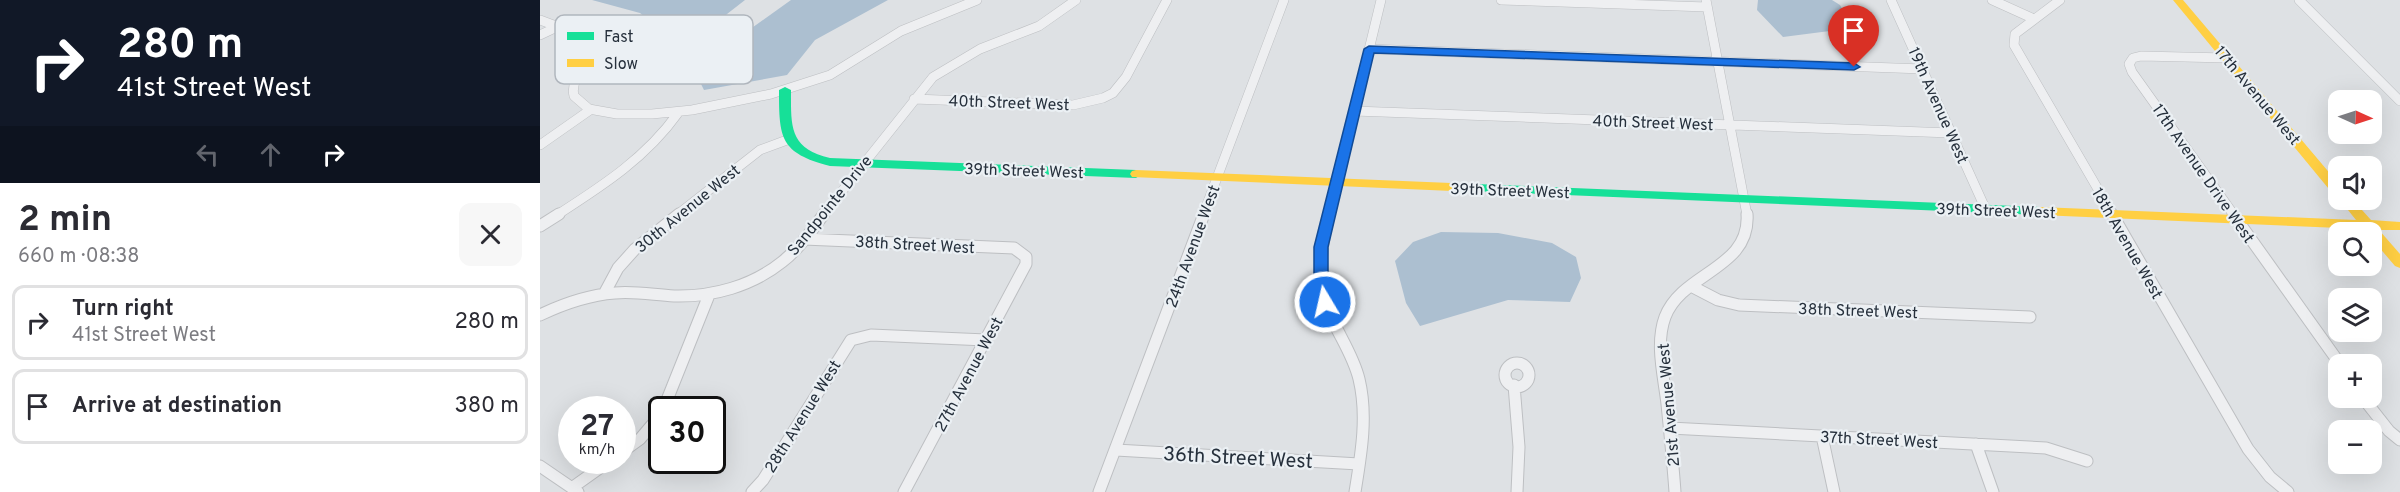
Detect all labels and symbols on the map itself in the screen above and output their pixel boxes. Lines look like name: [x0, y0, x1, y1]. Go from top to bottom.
pin: [1828, 5, 1879, 67]
legend: [555, 15, 753, 84]
text: Fast: [604, 28, 634, 48]
street label: 17th Avenue West: [2209, 43, 2304, 150]
street label: 19th Avenue West: [1903, 45, 1972, 167]
text: Slow: [604, 55, 638, 75]
north arrow: [2328, 90, 2382, 144]
street label: 40th Street West: [948, 92, 1070, 116]
street label: 17th Avenue Drive West: [2147, 101, 2258, 248]
street label: 40th Street West: [1592, 112, 1714, 136]
street label: Sandpointe Drive: [784, 152, 877, 261]
street label: 39th Street West: [964, 160, 1084, 184]
street label: 30th Avenue West: [632, 161, 745, 258]
street label: 39th Street West: [1450, 180, 1570, 204]
street label: 24th Avenue West: [1162, 183, 1225, 311]
street label: 18th Avenue West: [2086, 185, 2166, 303]
street label: 39th Street West: [1936, 200, 2056, 224]
street label: 38th Street West: [854, 233, 975, 259]
position arrow: [1293, 270, 1357, 334]
street label: 38th Street West: [1798, 300, 1918, 324]
street label: 27th Avenue West: [931, 314, 1008, 436]
street label: 21st Avenue West: [1655, 342, 1685, 467]
street label: 28th Avenue West: [761, 357, 846, 477]
speed limit sign: 30: [648, 396, 726, 474]
street label: 37th Street West: [1819, 428, 1938, 454]
street label: 36th Street West: [1162, 442, 1314, 476]

